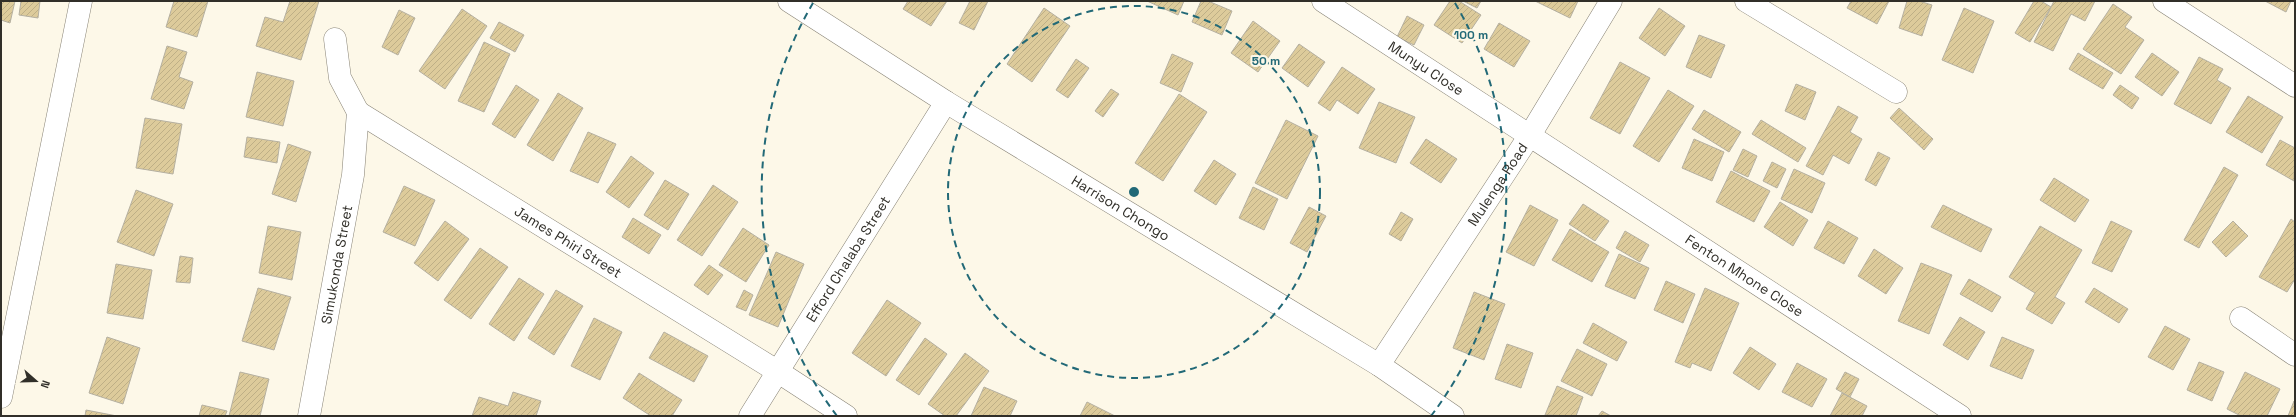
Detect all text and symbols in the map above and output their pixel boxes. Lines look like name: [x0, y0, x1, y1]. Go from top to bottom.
text: 100 m: [1454, 27, 1488, 43]
street label: Munyu Close: [1385, 37, 1467, 99]
text: 50 m: [1252, 53, 1280, 69]
street label: Mulenga Road: [1464, 139, 1531, 230]
street label: Harrison Chongo: [1068, 171, 1173, 245]
centre of rings: [1127, 185, 1141, 199]
street label: Efford Chalaba Street: [802, 193, 894, 325]
street label: James Phiri Street: [511, 202, 625, 282]
street label: Simukonda Street: [317, 204, 356, 325]
street label: Fenton Mhone Close: [1682, 230, 1807, 321]
north arrow: [16, 361, 56, 401]
text: N: [38, 379, 53, 390]

